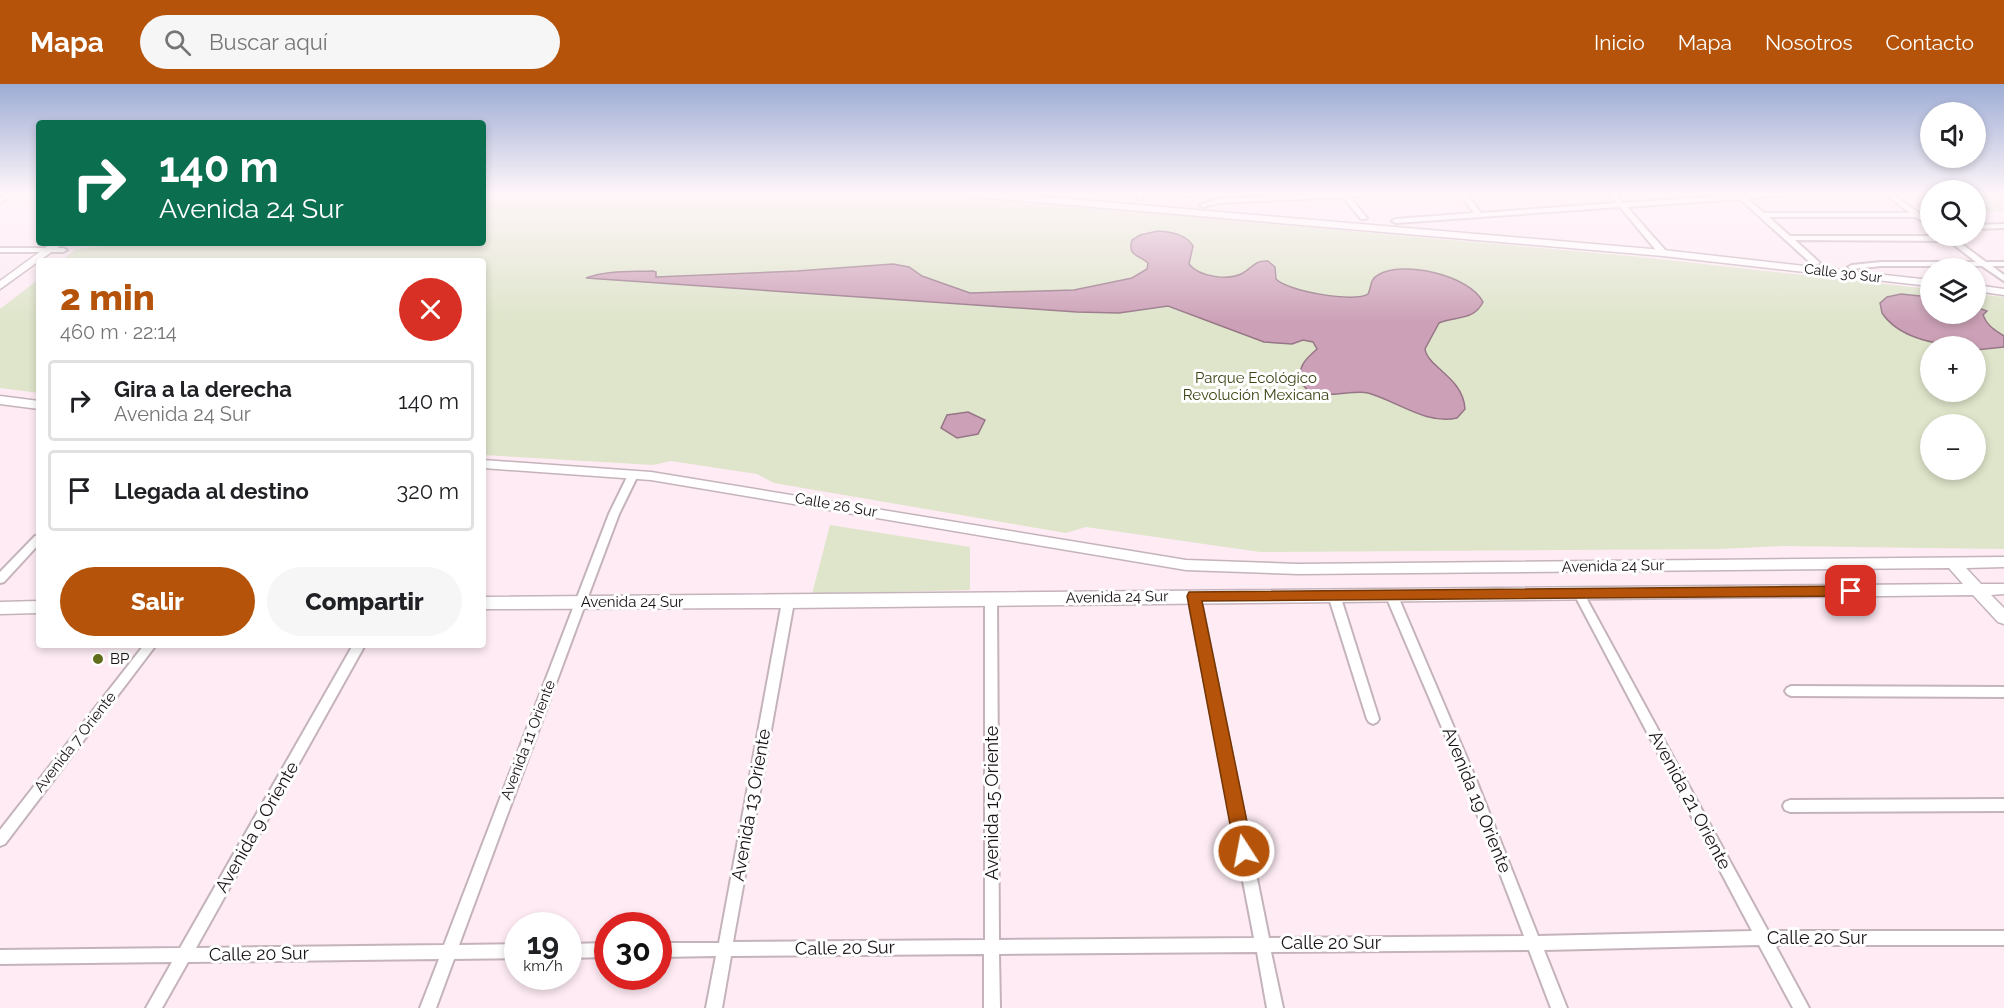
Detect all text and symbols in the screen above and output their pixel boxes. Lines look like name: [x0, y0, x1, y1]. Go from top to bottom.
search box: [140, 15, 560, 69]
text: Mapa: [30, 26, 104, 59]
icon: search: [161, 26, 194, 59]
text: Buscar aquí: [209, 29, 328, 55]
text: Inicio: [1594, 30, 1645, 55]
text: Mapa: [1678, 30, 1732, 55]
text: Nosotros: [1765, 30, 1853, 55]
text: Contacto: [1886, 30, 1974, 55]
map controls: [1920, 102, 1986, 480]
button: sound: [1920, 102, 1986, 168]
text: 140 m: [159, 143, 279, 192]
icon: right: [60, 144, 138, 222]
button: search: [1920, 180, 1986, 246]
text: Avenida 24 Sur: [159, 193, 344, 224]
button: layers: [1920, 258, 1986, 324]
street label: Calle 30 Sur: [1803, 260, 1883, 286]
text: 2 min: [60, 276, 155, 318]
button: close: [399, 278, 462, 341]
text: 460 m · 22:14: [60, 320, 177, 344]
button: +: [1920, 336, 1986, 402]
park label: Parque Ecológico Revolución Mexicana: [1183, 369, 1329, 404]
text: Gira a la derecha: [114, 376, 292, 402]
icon: right: [63, 384, 96, 417]
text: 140 m: [398, 388, 459, 414]
text: Avenida 24 Sur: [114, 402, 251, 426]
button: −: [1920, 414, 1986, 480]
icon: arrive: [63, 474, 96, 507]
text: Llegada al destino: [114, 478, 309, 504]
text: 320 m: [396, 478, 459, 504]
street label: Calle 26 Sur: [793, 489, 879, 521]
street label: Avenida 24 Sur: [1562, 556, 1665, 576]
pin: [1825, 565, 1876, 616]
button: Salir: [60, 567, 255, 636]
button: Compartir: [267, 567, 462, 636]
icon: arrive: [1834, 574, 1867, 607]
street label: Avenida 24 Sur: [1066, 587, 1169, 607]
street label: Avenida 24 Sur: [581, 593, 684, 611]
place label: BP: [110, 650, 129, 668]
marker: BP: [91, 652, 105, 666]
street label: Avenida 11 Oriente: [497, 677, 559, 803]
street label: Avenida 7 Oriente: [30, 688, 120, 796]
street label: Avenida 19 Oriente: [1439, 724, 1516, 876]
street label: Avenida 15 Oriente: [981, 725, 1002, 880]
street label: Avenida 13 Oriente: [727, 727, 774, 883]
street label: Avenida 21 Oriente: [1645, 727, 1736, 873]
street label: Avenida 9 Oriente: [211, 757, 303, 896]
position arrow: [1212, 819, 1276, 883]
speed limit sign: 30: [594, 912, 672, 990]
text: 19: [527, 926, 559, 961]
street label: Calle 20 Sur: [1767, 927, 1868, 948]
street label: Calle 20 Sur: [1281, 932, 1382, 953]
street label: Calle 20 Sur: [795, 936, 896, 959]
street label: Calle 20 Sur: [209, 942, 310, 965]
text: km/h: [523, 957, 563, 975]

